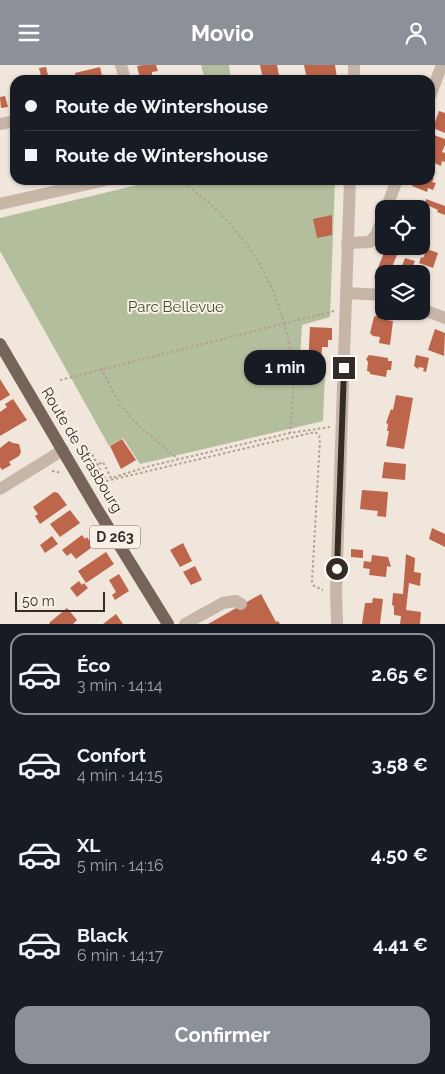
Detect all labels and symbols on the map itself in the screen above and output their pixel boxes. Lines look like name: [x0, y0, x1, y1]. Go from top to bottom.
park label: Parc Bellevue: [128, 298, 224, 316]
callout: 1 min: [244, 351, 326, 385]
route end: [333, 357, 355, 379]
street label: Route de Strasbourg: [37, 384, 127, 516]
road number: D 263: [90, 526, 140, 549]
route start: [326, 558, 348, 580]
scale bar: [15, 589, 105, 612]

